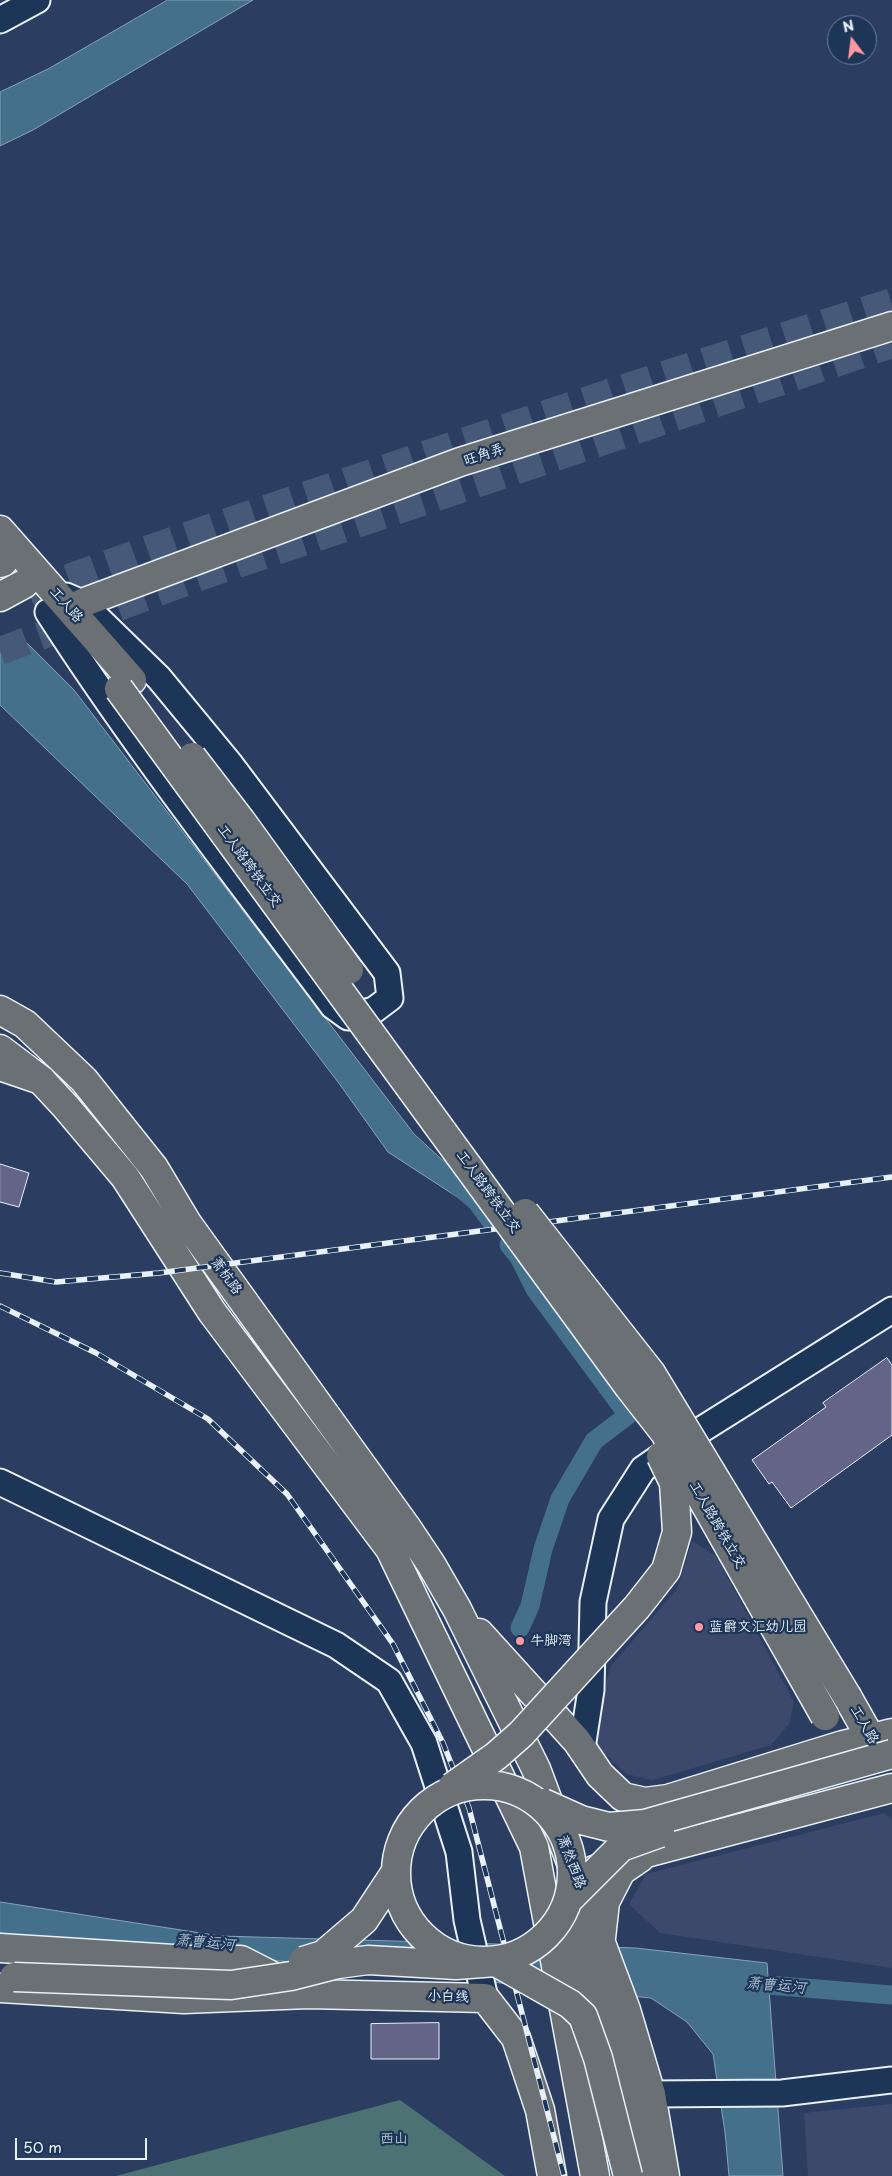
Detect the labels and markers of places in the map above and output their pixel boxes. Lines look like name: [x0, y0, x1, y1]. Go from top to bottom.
place label: 蓝爵文汇幼儿园: [709, 1619, 807, 1635]
marker: 蓝爵文汇幼儿园: [693, 1621, 705, 1633]
place label: 牛脚湾: [530, 1633, 572, 1649]
marker: 牛脚湾: [514, 1635, 526, 1647]

